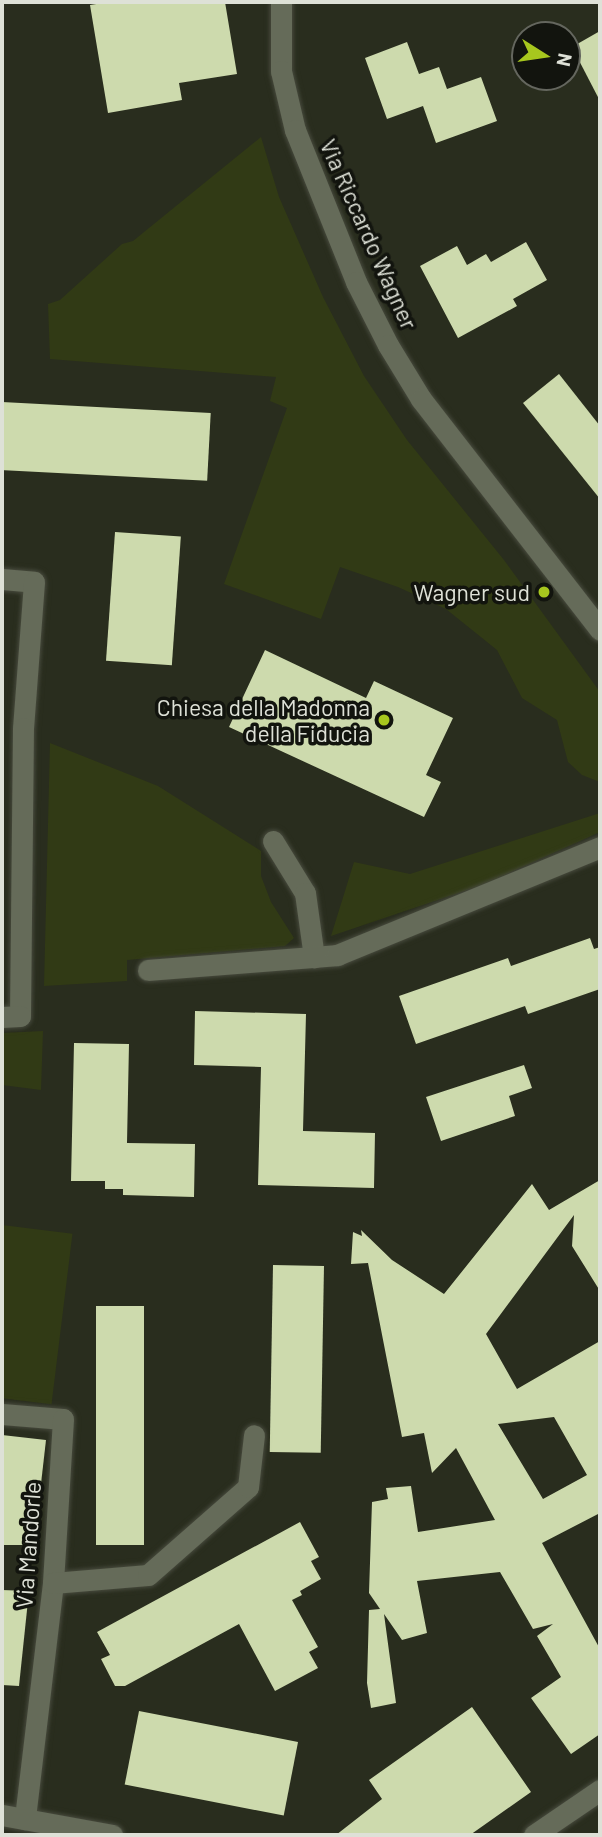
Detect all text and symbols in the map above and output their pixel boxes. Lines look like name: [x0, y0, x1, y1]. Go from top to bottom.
north arrow: [511, 21, 581, 91]
text: N: [553, 51, 578, 69]
street label: Via Riccardo Wagner: [315, 135, 423, 333]
place label: Wagner sud: [413, 578, 530, 606]
marker: Wagner sud: [536, 584, 552, 600]
place label: Chiesa della Madonna della Fiducia: [157, 693, 370, 747]
marker: Chiesa della Madonna della Fiducia: [376, 712, 392, 728]
street label: Via Mandorle: [10, 1481, 46, 1609]

